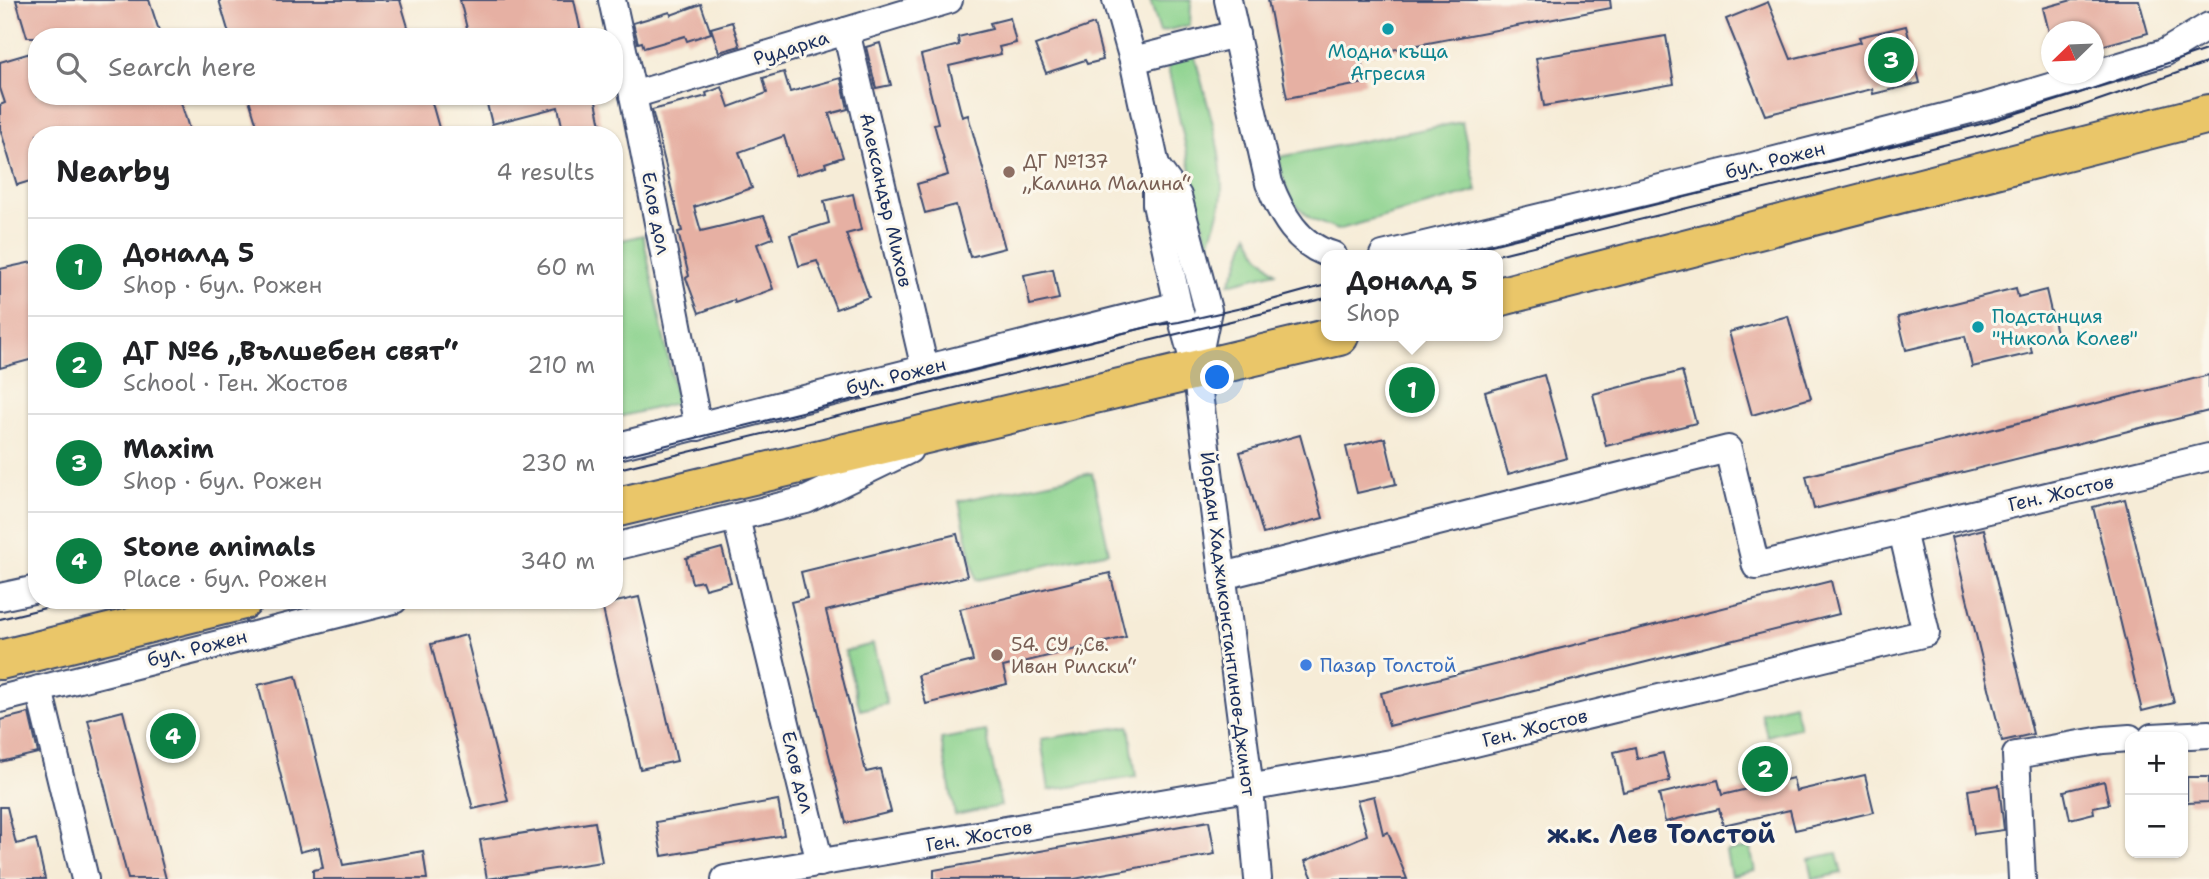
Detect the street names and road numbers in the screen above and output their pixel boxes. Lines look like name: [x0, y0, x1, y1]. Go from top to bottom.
street label: Рударка: [750, 25, 832, 71]
street label: Александър Михов: [854, 110, 918, 290]
street label: бул. Рожен: [1722, 136, 1828, 184]
street label: Елов дол: [636, 170, 676, 257]
street label: бул. Рожен: [843, 352, 949, 400]
street label: Йордан Хаджиконстантинов-Джинот: [1194, 450, 1262, 798]
street label: Ген. Жостов: [2006, 469, 2116, 517]
street label: бул. Рожен: [144, 624, 250, 672]
street label: Ген. Жостов: [1480, 703, 1590, 753]
street label: Елов дол: [776, 728, 820, 816]
street label: Ген. Жостов: [924, 814, 1034, 858]

